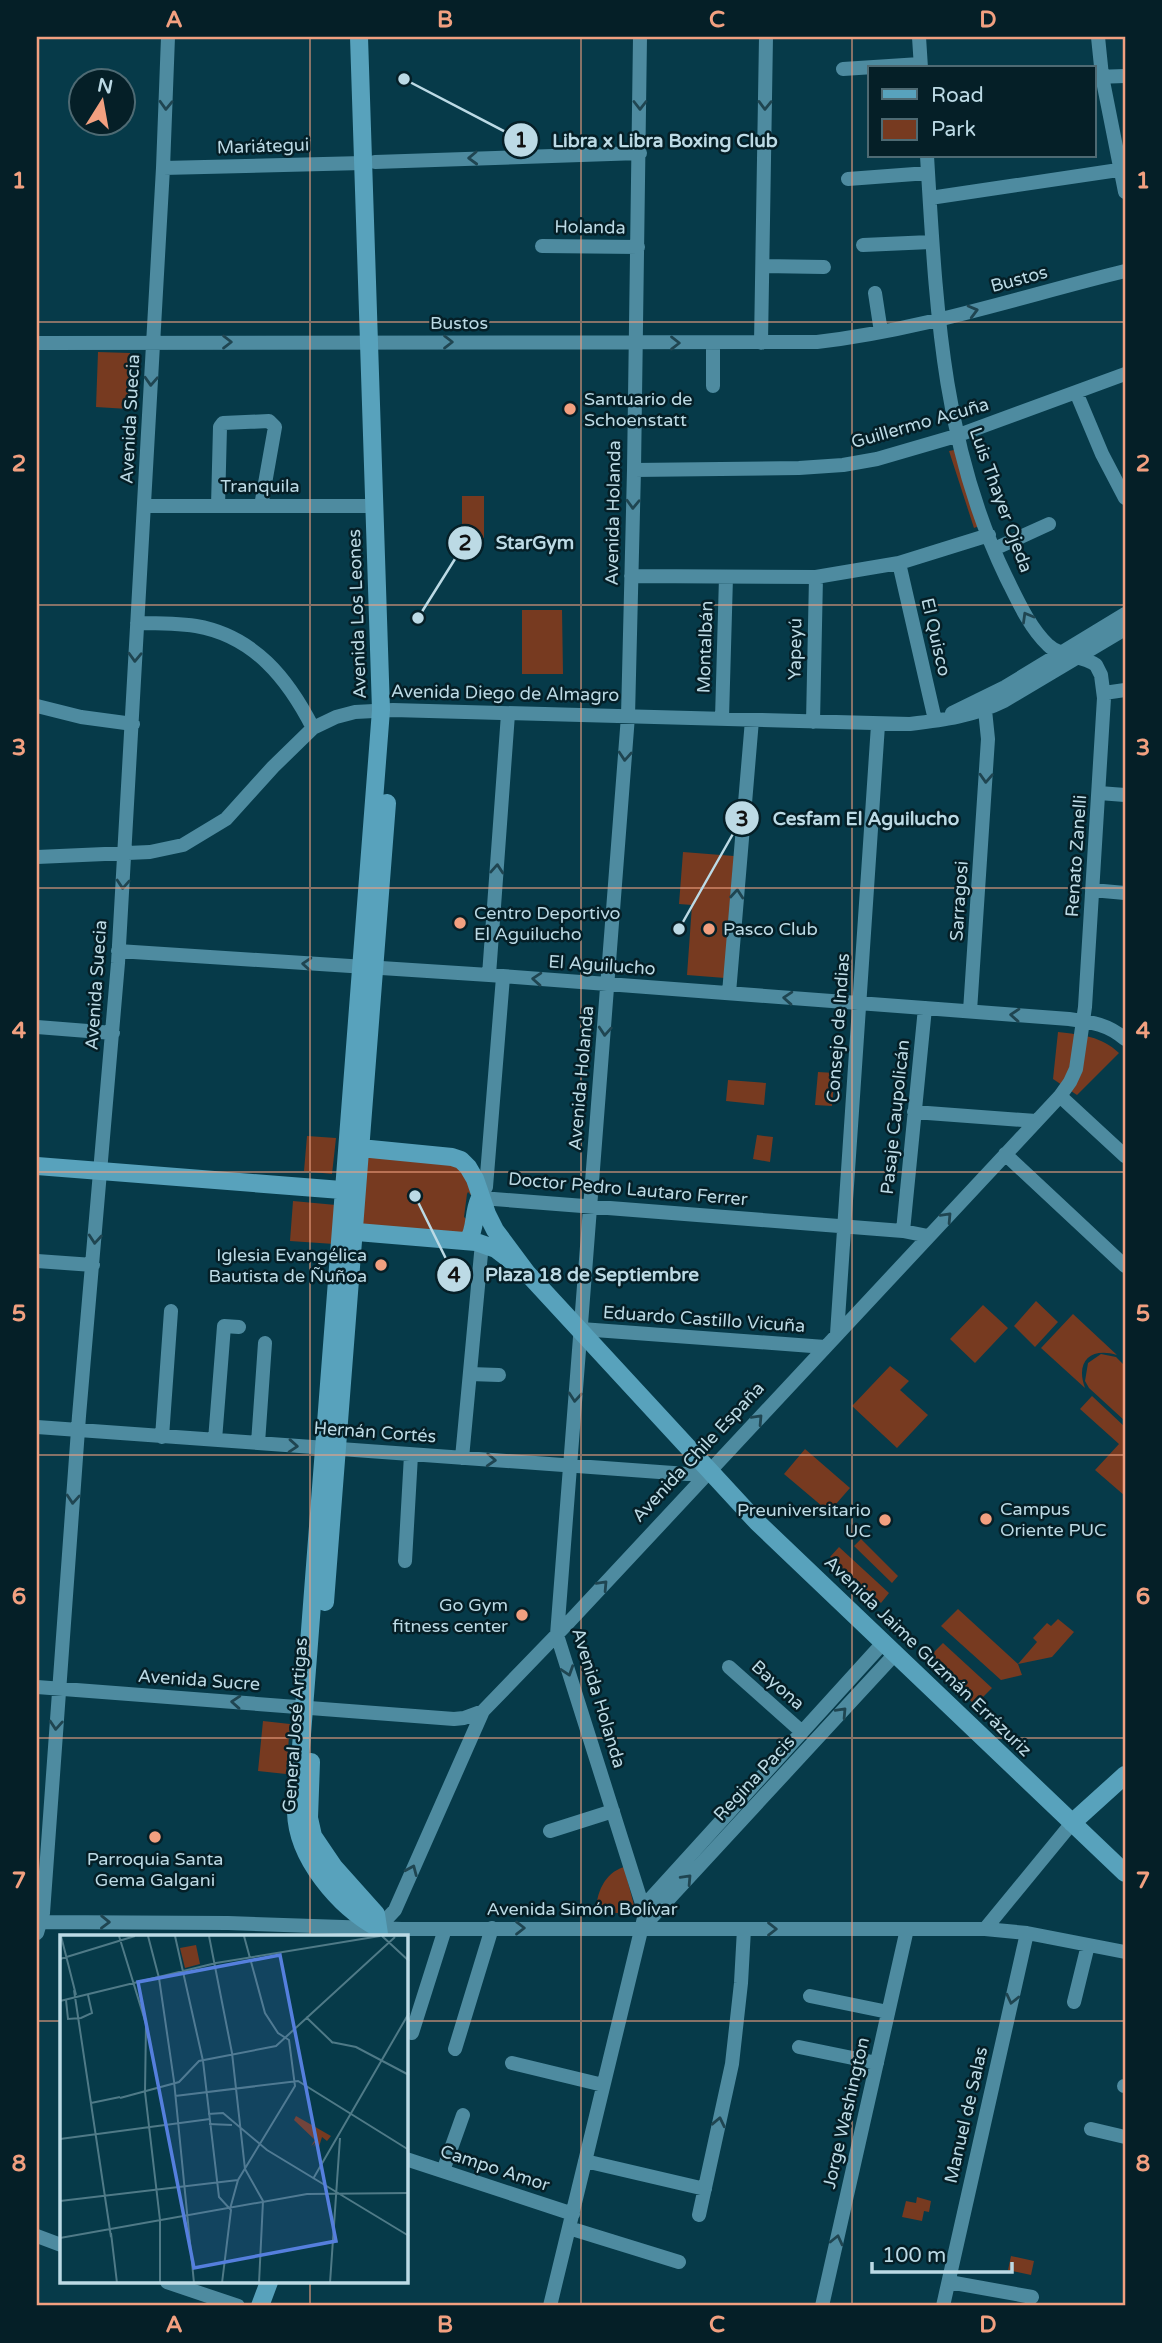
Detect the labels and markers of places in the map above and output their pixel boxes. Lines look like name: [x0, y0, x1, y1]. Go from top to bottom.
callout: Libra x Libra Boxing Club: [504, 120, 792, 160]
place label: Santuario de Schoenstatt: [584, 388, 692, 431]
marker: Santuario de Schoenstatt: [562, 401, 578, 417]
callout: StarGym: [447, 523, 589, 563]
callout: Cesfam El Aguilucho: [724, 798, 973, 838]
place label: Centro Deportivo El Aguilucho: [474, 902, 621, 945]
marker: Centro Deportivo El Aguilucho: [452, 915, 468, 931]
place label: Pasco Club: [723, 918, 818, 940]
marker: Pasco Club: [701, 921, 717, 937]
place label: Iglesia Evangélica Bautista de Ñuñoa: [208, 1244, 367, 1287]
callout: Plaza 18 de Septiembre: [436, 1255, 713, 1295]
marker: Iglesia Evangélica Bautista de Ñuñoa: [373, 1257, 389, 1273]
place label: Campus Oriente PUC: [1000, 1498, 1107, 1541]
place label: Preuniversitario UC: [737, 1499, 871, 1542]
marker: Campus Oriente PUC: [978, 1511, 994, 1527]
marker: Preuniversitario UC: [877, 1512, 893, 1528]
place label: Go Gym fitness center: [392, 1594, 508, 1637]
marker: Go Gym fitness center: [514, 1607, 530, 1623]
marker: Parroquia Santa Gema Galgani: [147, 1829, 163, 1845]
place label: Parroquia Santa Gema Galgani: [87, 1848, 223, 1891]

